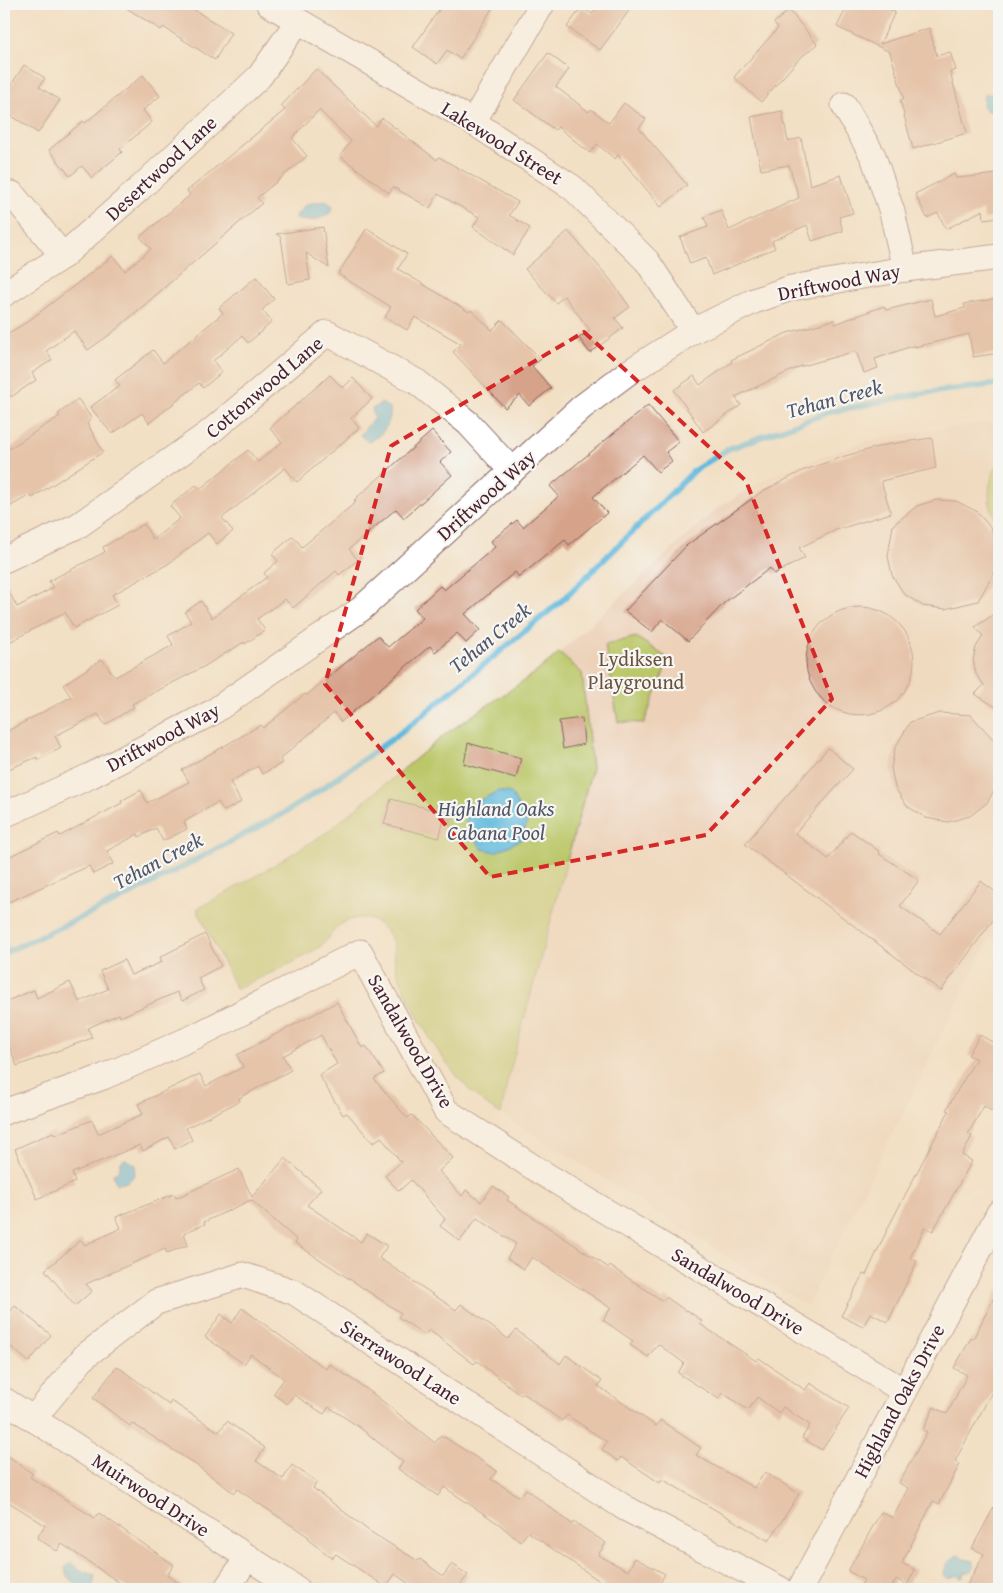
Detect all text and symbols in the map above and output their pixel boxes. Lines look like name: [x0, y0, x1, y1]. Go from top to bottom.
street label: Lakewood Street: [436, 94, 569, 192]
street label: Desertwood Lane: [98, 108, 223, 227]
street label: Driftwood Way: [775, 255, 903, 308]
street label: Cottonwood Lane: [198, 329, 329, 445]
water label: Tehan Creek: [782, 371, 886, 426]
street label: Driftwood Way: [430, 442, 542, 547]
water label: Tehan Creek: [442, 594, 538, 681]
park label: Lydiksen Playground: [588, 644, 685, 696]
street label: Driftwood Way: [101, 695, 225, 779]
water label: Highland Oaks Cabana Pool: [437, 793, 555, 848]
water label: Tehan Creek: [107, 824, 209, 897]
street label: Sandalwood Drive: [361, 968, 462, 1113]
street label: Sandalwood Drive: [666, 1239, 810, 1342]
street label: Sierrawood Lane: [335, 1311, 468, 1412]
street label: Highland Oaks Drive: [846, 1319, 951, 1483]
street label: Muirwood Drive: [87, 1446, 216, 1544]

